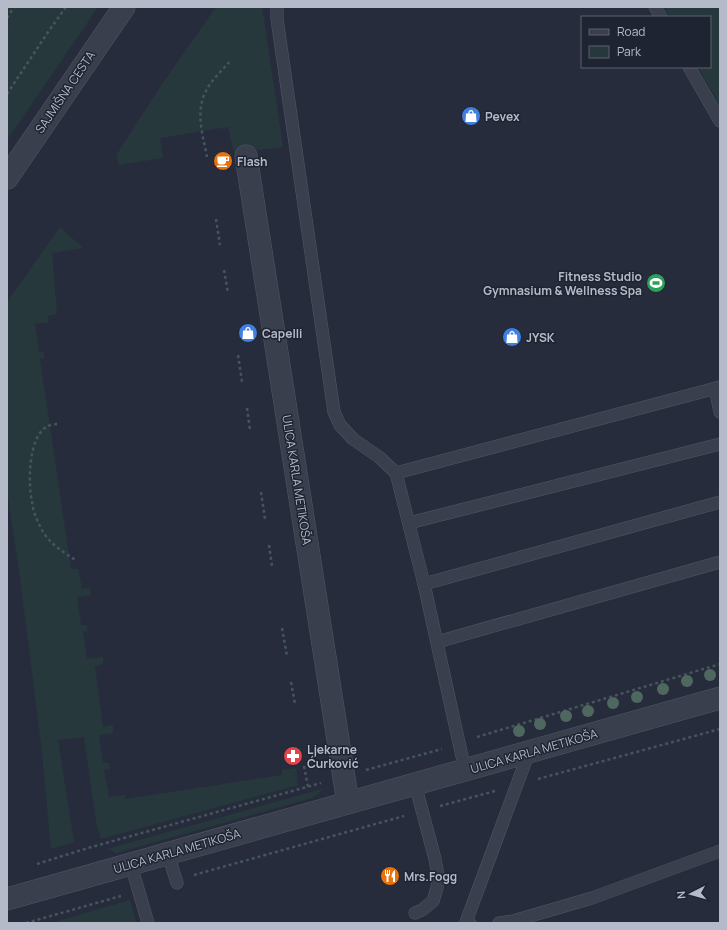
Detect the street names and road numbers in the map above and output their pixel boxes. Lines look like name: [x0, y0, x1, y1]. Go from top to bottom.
street label: SAJMIŠNA CESTA: [31, 47, 99, 137]
street label: ULICA KARLA METIKOŠA: [278, 414, 316, 547]
street label: ULICA KARLA METIKOŠA: [468, 725, 600, 777]
street label: ULICA KARLA METIKOŠA: [111, 825, 243, 877]

